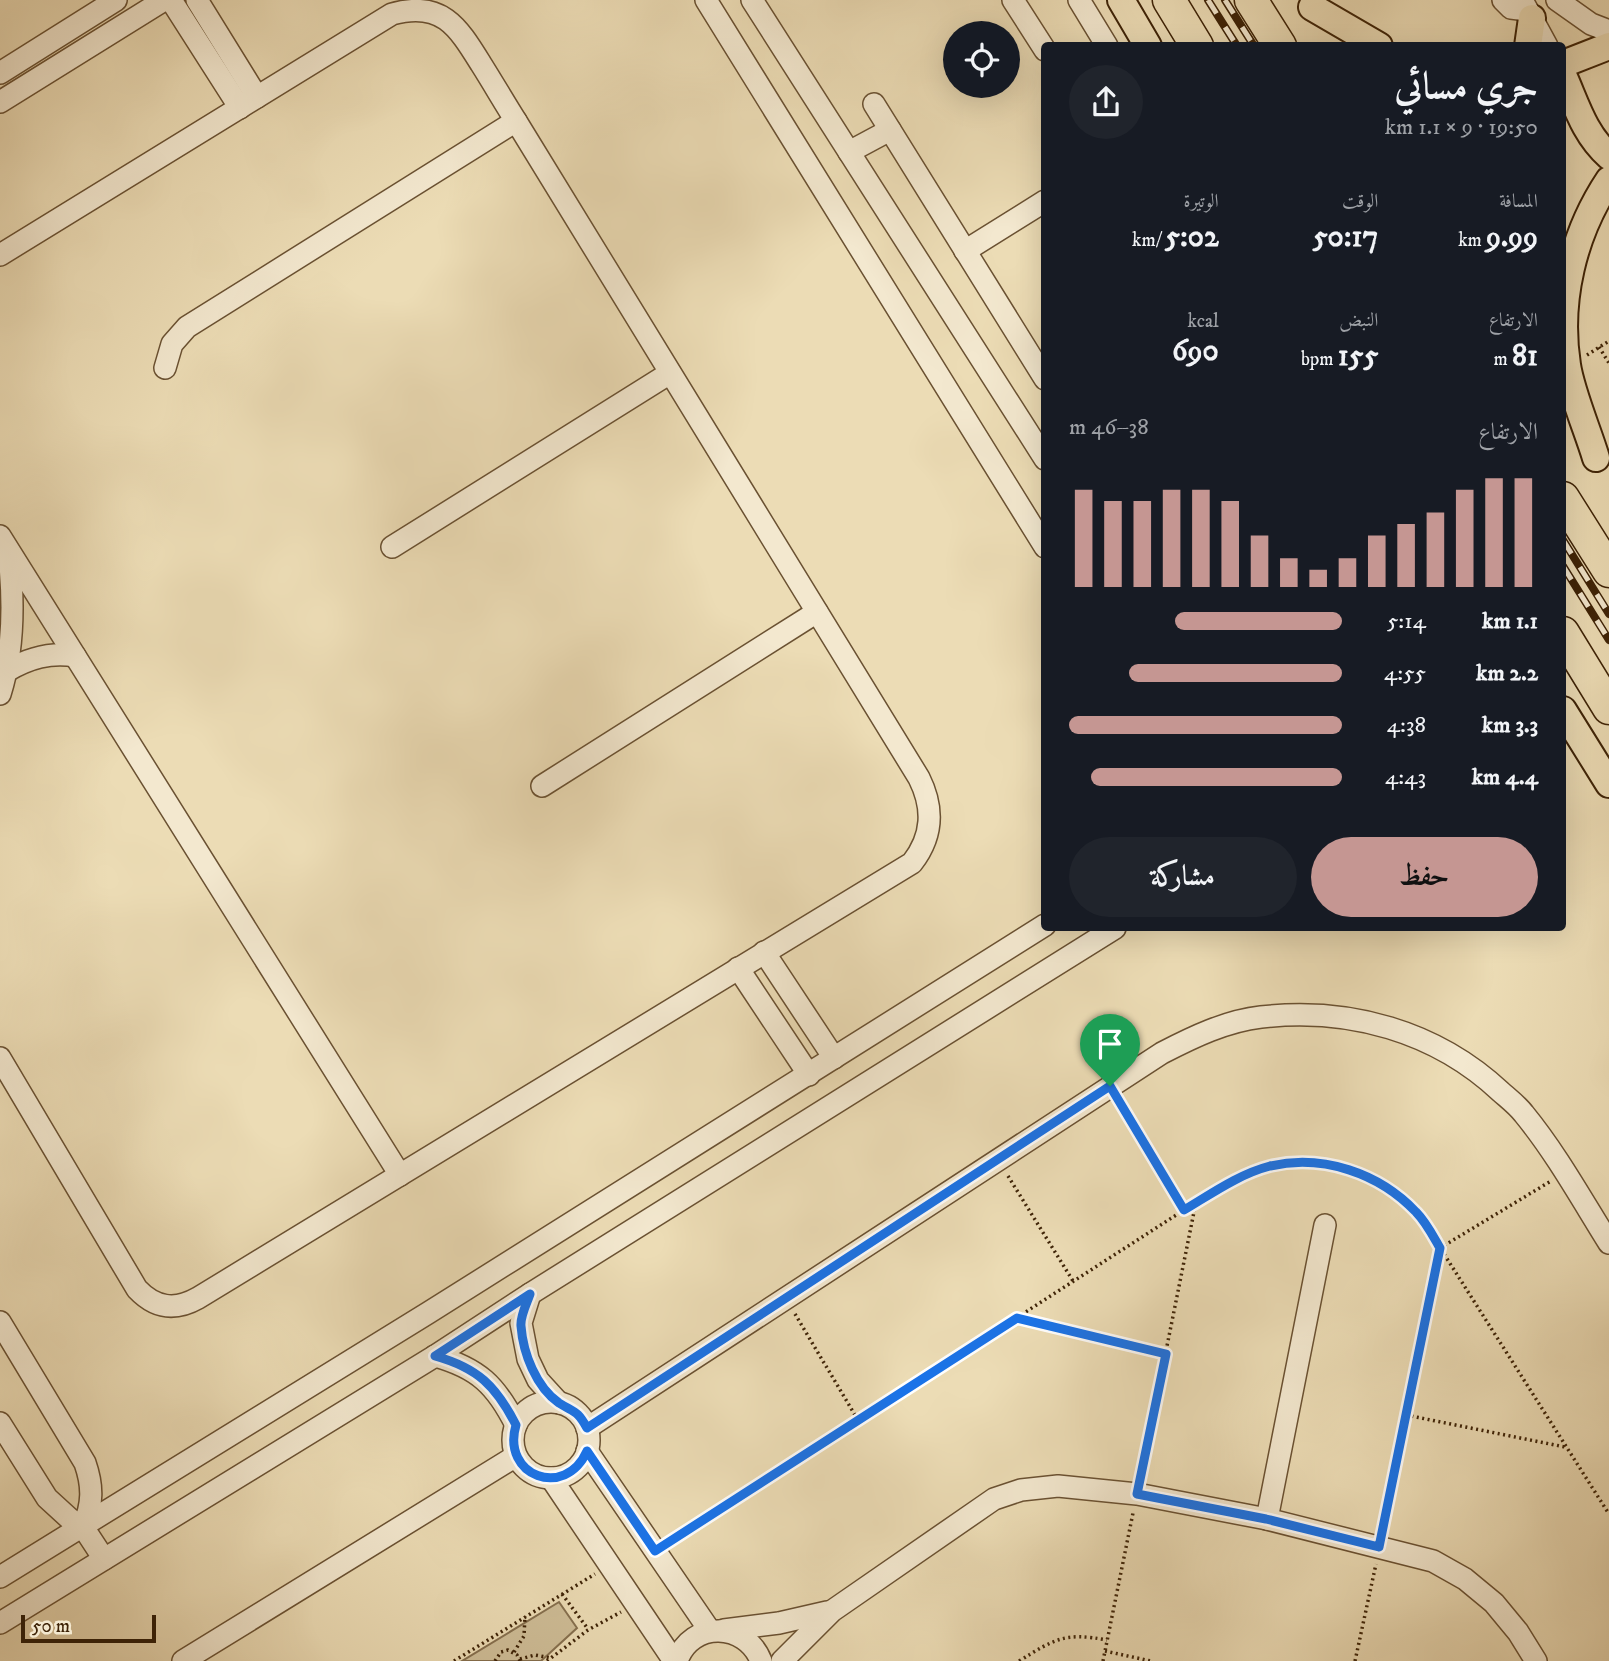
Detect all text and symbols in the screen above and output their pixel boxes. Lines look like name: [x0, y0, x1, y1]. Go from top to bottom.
map controls: [943, 21, 1020, 98]
button: locate: [943, 21, 1020, 98]
text: جري مسائي: [1394, 63, 1538, 111]
button: share: [1069, 65, 1143, 139]
text: 19:50 · 9 × 1.1 km: [1385, 113, 1538, 142]
text: الوتيرة: [1184, 190, 1219, 213]
text: الوقت: [1342, 190, 1378, 213]
text: المسافة: [1499, 190, 1538, 213]
text: 5:02: [1165, 219, 1219, 256]
text: 50:17: [1313, 219, 1378, 256]
text: 9.99: [1486, 219, 1538, 256]
text: /km: [1132, 229, 1165, 252]
text: km: [1458, 229, 1486, 252]
text: النبض: [1339, 309, 1378, 332]
text: الارتفاع: [1489, 309, 1538, 332]
text: kcal: [1187, 310, 1219, 333]
text: 690: [1172, 333, 1219, 370]
text: 155: [1338, 338, 1378, 375]
text: 81: [1512, 338, 1538, 375]
text: bpm: [1301, 348, 1338, 371]
text: m: [1494, 348, 1512, 371]
text: 38–46 m: [1069, 413, 1149, 442]
text: الارتفاع: [1478, 418, 1538, 447]
text: 5:14: [1387, 607, 1426, 636]
text: 1.1 km: [1482, 607, 1538, 636]
text: 4:55: [1384, 659, 1426, 688]
text: 2.2 km: [1476, 659, 1538, 688]
text: 4:38: [1387, 711, 1426, 740]
text: 3.3 km: [1482, 711, 1538, 740]
text: 4:43: [1385, 763, 1426, 792]
text: 4.4 km: [1472, 763, 1538, 792]
button: مشاركة: [1069, 837, 1297, 917]
button: حفظ: [1311, 837, 1538, 917]
pin: [1080, 1014, 1140, 1086]
icon: arrive: [1091, 1025, 1129, 1063]
scale bar: [21, 1612, 156, 1644]
text: 50 m: [32, 1615, 70, 1638]

